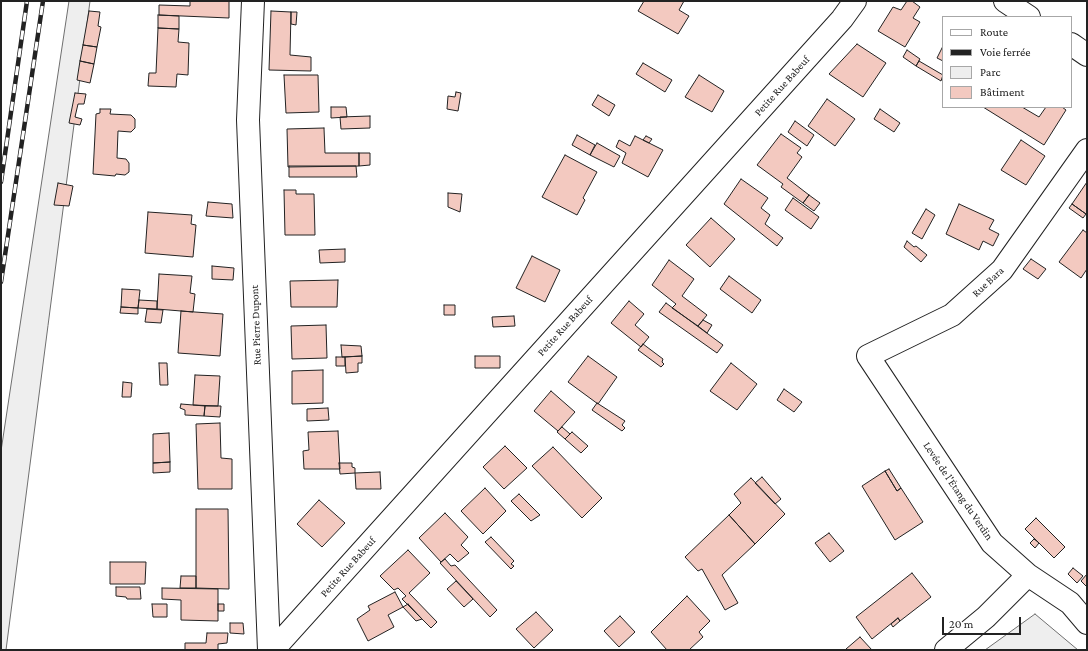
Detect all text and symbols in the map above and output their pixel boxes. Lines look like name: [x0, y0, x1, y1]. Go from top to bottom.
legend: [942, 16, 1072, 108]
text: Route: [980, 25, 1008, 39]
text: Voie ferrée: [980, 45, 1031, 59]
street label: Petite Rue Babeuf: [752, 53, 812, 119]
text: Parc: [980, 65, 1000, 79]
text: Bâtiment: [980, 85, 1025, 99]
street label: Rue Bara: [969, 264, 1007, 300]
street label: Rue Pierre Dupont: [248, 285, 264, 365]
street label: Petite Rue Babeuf: [535, 293, 595, 359]
street label: Levée de l'Étang du Verdin: [920, 439, 996, 543]
street label: Petite Rue Babeuf: [318, 534, 378, 600]
scale bar: [944, 609, 1023, 635]
text: 20 m: [949, 617, 973, 631]

